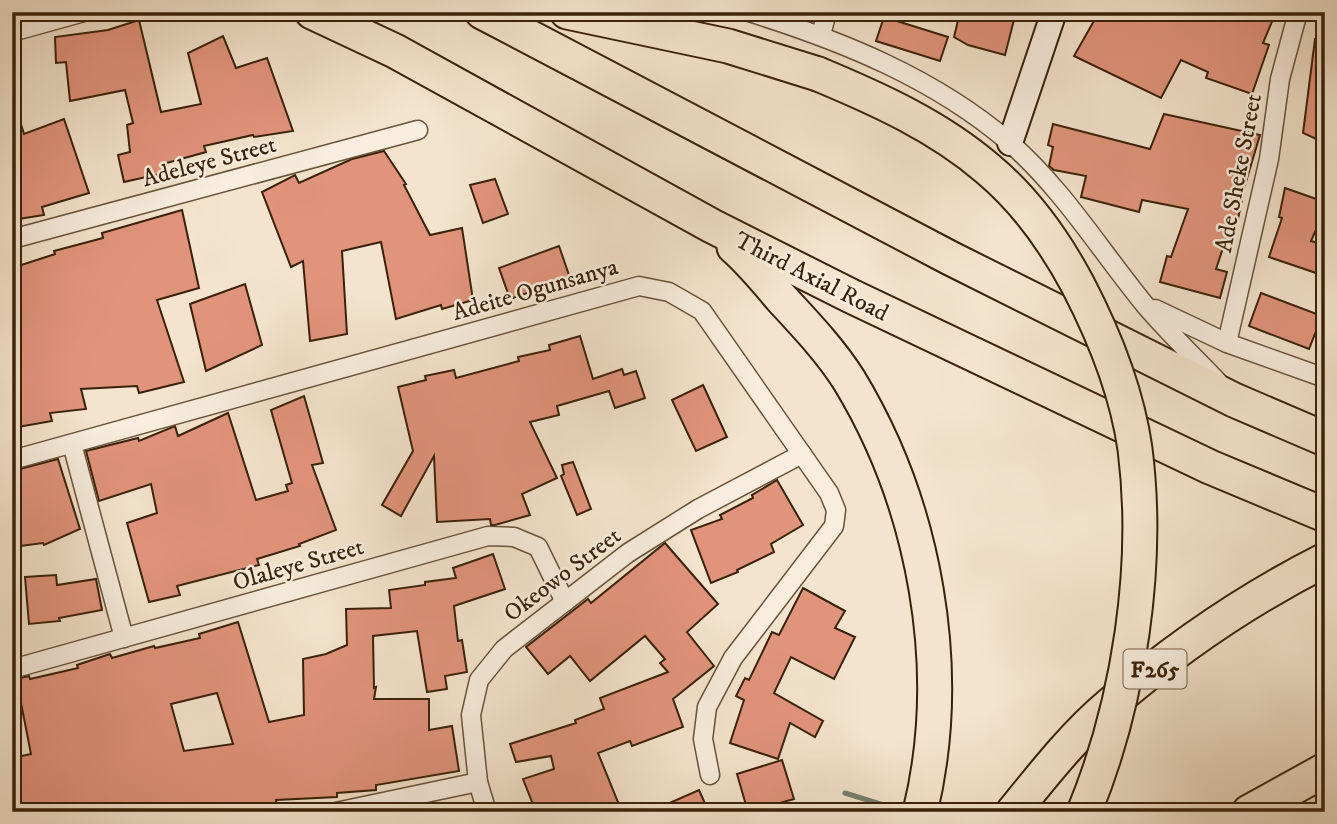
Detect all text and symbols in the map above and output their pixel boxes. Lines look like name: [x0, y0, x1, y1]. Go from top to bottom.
street label: Ade Sheke Street: [1209, 91, 1269, 255]
street label: Adeleye Street: [139, 130, 280, 194]
street label: Third Axial Road: [730, 225, 893, 328]
street label: Adeite Ogunsanya: [449, 252, 622, 328]
street label: Okeowo Street: [498, 521, 627, 629]
street label: Olaleye Street: [229, 532, 367, 598]
road number: F265: [1124, 650, 1186, 688]

